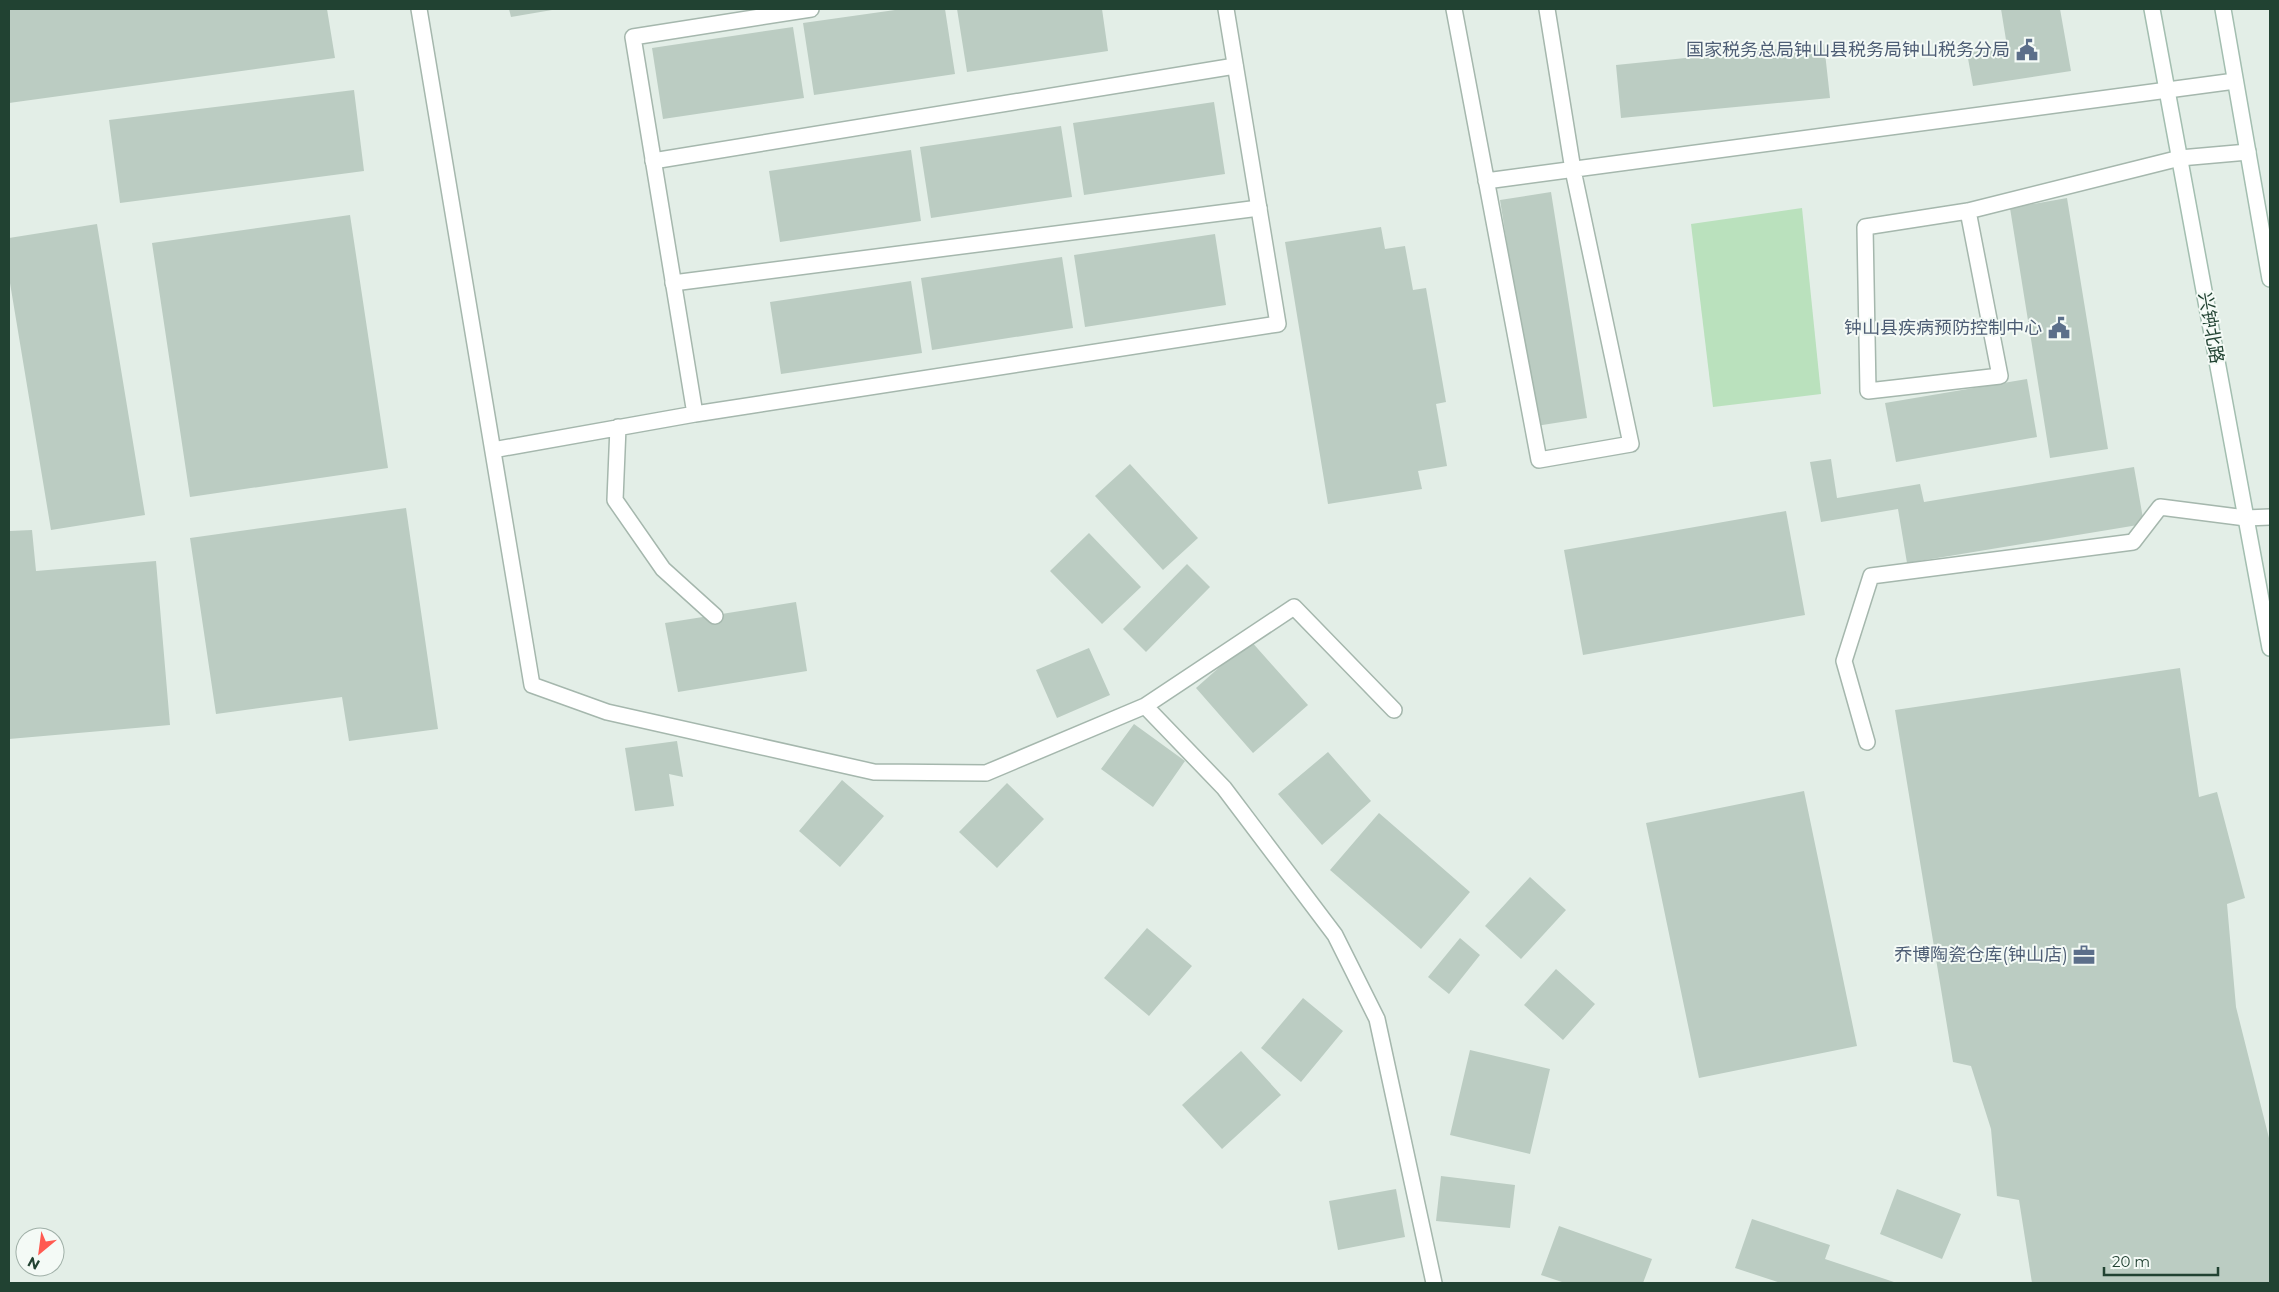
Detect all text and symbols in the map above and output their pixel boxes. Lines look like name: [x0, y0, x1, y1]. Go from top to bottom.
public building icon: 国家税务总局钟山县税务局钟山税务分局: [2014, 37, 2040, 63]
place label: 国家税务总局钟山县税务局钟山税务分局: [1686, 39, 2010, 61]
street label: 兴钟北路: [2194, 291, 2228, 365]
public building icon: 钟山县疾病预防控制中心: [2046, 315, 2072, 341]
place label: 钟山县疾病预防控制中心: [1844, 317, 2042, 339]
office icon: 乔博陶瓷仓库(钟山店): [2071, 942, 2097, 968]
place label: 乔博陶瓷仓库(钟山店): [1894, 944, 2068, 966]
north arrow: [15, 1227, 65, 1277]
scale bar: [2104, 1244, 2218, 1276]
text: 20 m: [2112, 1252, 2150, 1271]
text: N: [24, 1253, 43, 1274]

